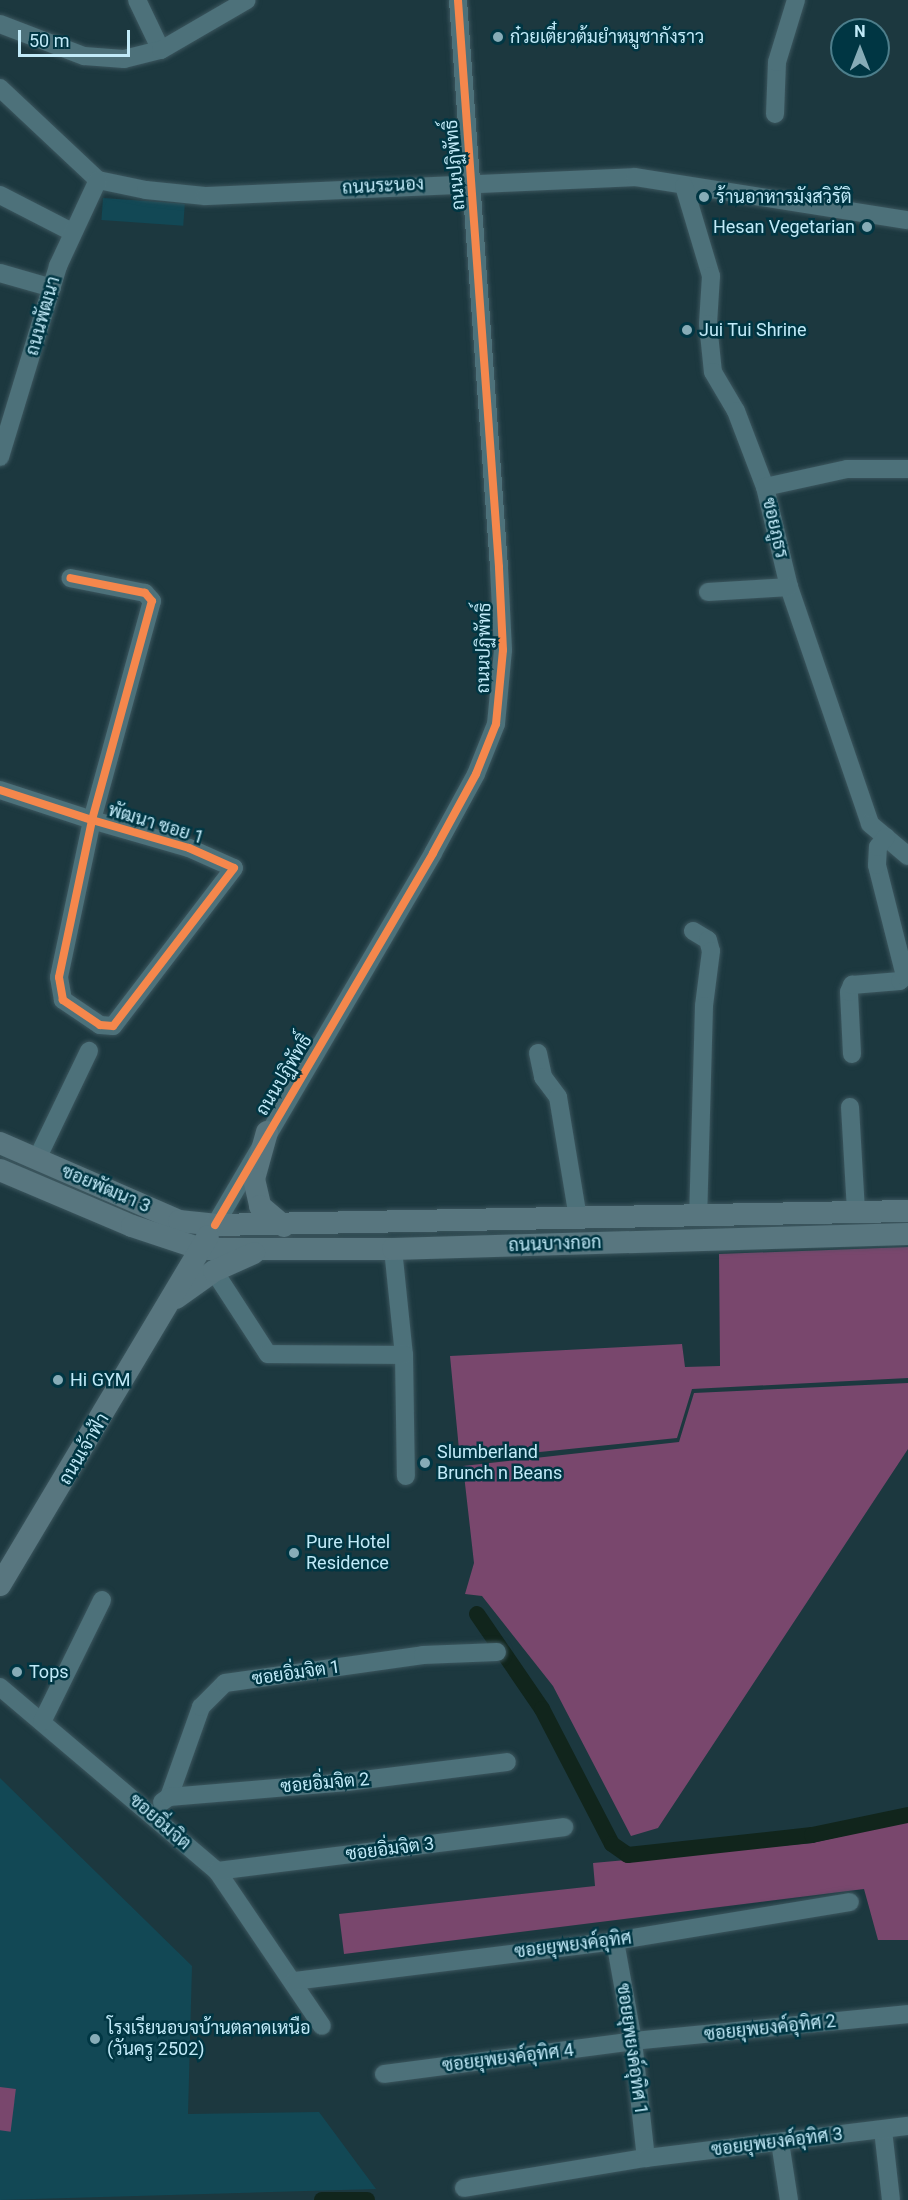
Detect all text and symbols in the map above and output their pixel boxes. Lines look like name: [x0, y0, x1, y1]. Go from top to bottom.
scale bar: [21, 18, 134, 56]
north arrow: [830, 18, 890, 78]
text: N: [854, 22, 866, 41]
place label: ก๋วยเตี๋ยวต้มยำหมูชากังราว: [510, 26, 704, 48]
text: 50 m: [29, 30, 69, 51]
marker: ก๋วยเตี๋ยวต้มยำหมูชากังราว: [491, 30, 505, 44]
street label: ถนนปฏิพัทธิ์: [440, 119, 470, 211]
street label: ถนนระนอง: [342, 173, 424, 199]
place label: ร้านอาหารมังสวิรัติ: [716, 186, 852, 208]
marker: ร้านอาหารมังสวิรัติ: [697, 190, 711, 204]
place label: Hesan Vegetarian: [713, 216, 855, 238]
marker: Hesan Vegetarian: [860, 220, 874, 234]
street label: ถนนพัฒนา: [21, 274, 65, 358]
place label: Jui Tui Shrine: [699, 319, 807, 341]
marker: Jui Tui Shrine: [680, 323, 694, 337]
street label: ซอยภูธร: [758, 496, 792, 560]
street label: ถนนปฏิพัทธิ์: [472, 602, 496, 694]
street label: พัฒนา ซอย 1: [105, 799, 207, 849]
street label: ถนนปฏิพัทธิ์: [251, 1031, 317, 1119]
street label: ซอยพัฒนา 3: [58, 1161, 154, 1217]
street label: ถนนบางกอก: [508, 1232, 602, 1256]
place label: Hi GYM: [70, 1369, 130, 1391]
marker: Hi GYM: [51, 1373, 65, 1387]
street label: ถนนเจ้าฟ้า: [54, 1409, 114, 1489]
place label: Slumberland Brunch n Beans: [437, 1442, 562, 1484]
marker: Slumberland Brunch n Beans: [418, 1456, 432, 1470]
place label: Pure Hotel Residence: [306, 1532, 390, 1574]
marker: Pure Hotel Residence: [287, 1546, 301, 1560]
street label: ซอยอิ่มจิต 1: [250, 1656, 342, 1690]
place label: Tops: [29, 1661, 69, 1683]
marker: Tops: [10, 1665, 24, 1679]
street label: ซอยอิ่มจิต 2: [280, 1768, 370, 1798]
street label: ซอยอิ่มจิต: [125, 1789, 195, 1855]
street label: ซอยอิ่มจิต 3: [344, 1833, 436, 1865]
street label: ซอยยุพยงค์อุทิศ: [513, 1927, 633, 1963]
street label: ซอยยุพยงค์อุทิศ 1: [612, 1982, 652, 2116]
street label: ซอยยุพยงค์อุทิศ 2: [703, 2010, 837, 2046]
place label: โรงเรียนอบจบ้านตลาดเหนือ (วันครู 2502): [107, 2018, 311, 2060]
marker: โรงเรียนอบจบ้านตลาดเหนือ (วันครู 2502): [88, 2032, 102, 2046]
street label: ซอยยุพยงค์อุทิศ 4: [441, 2039, 575, 2077]
street label: ซอยยุพยงค์อุทิศ 3: [710, 2123, 844, 2161]

